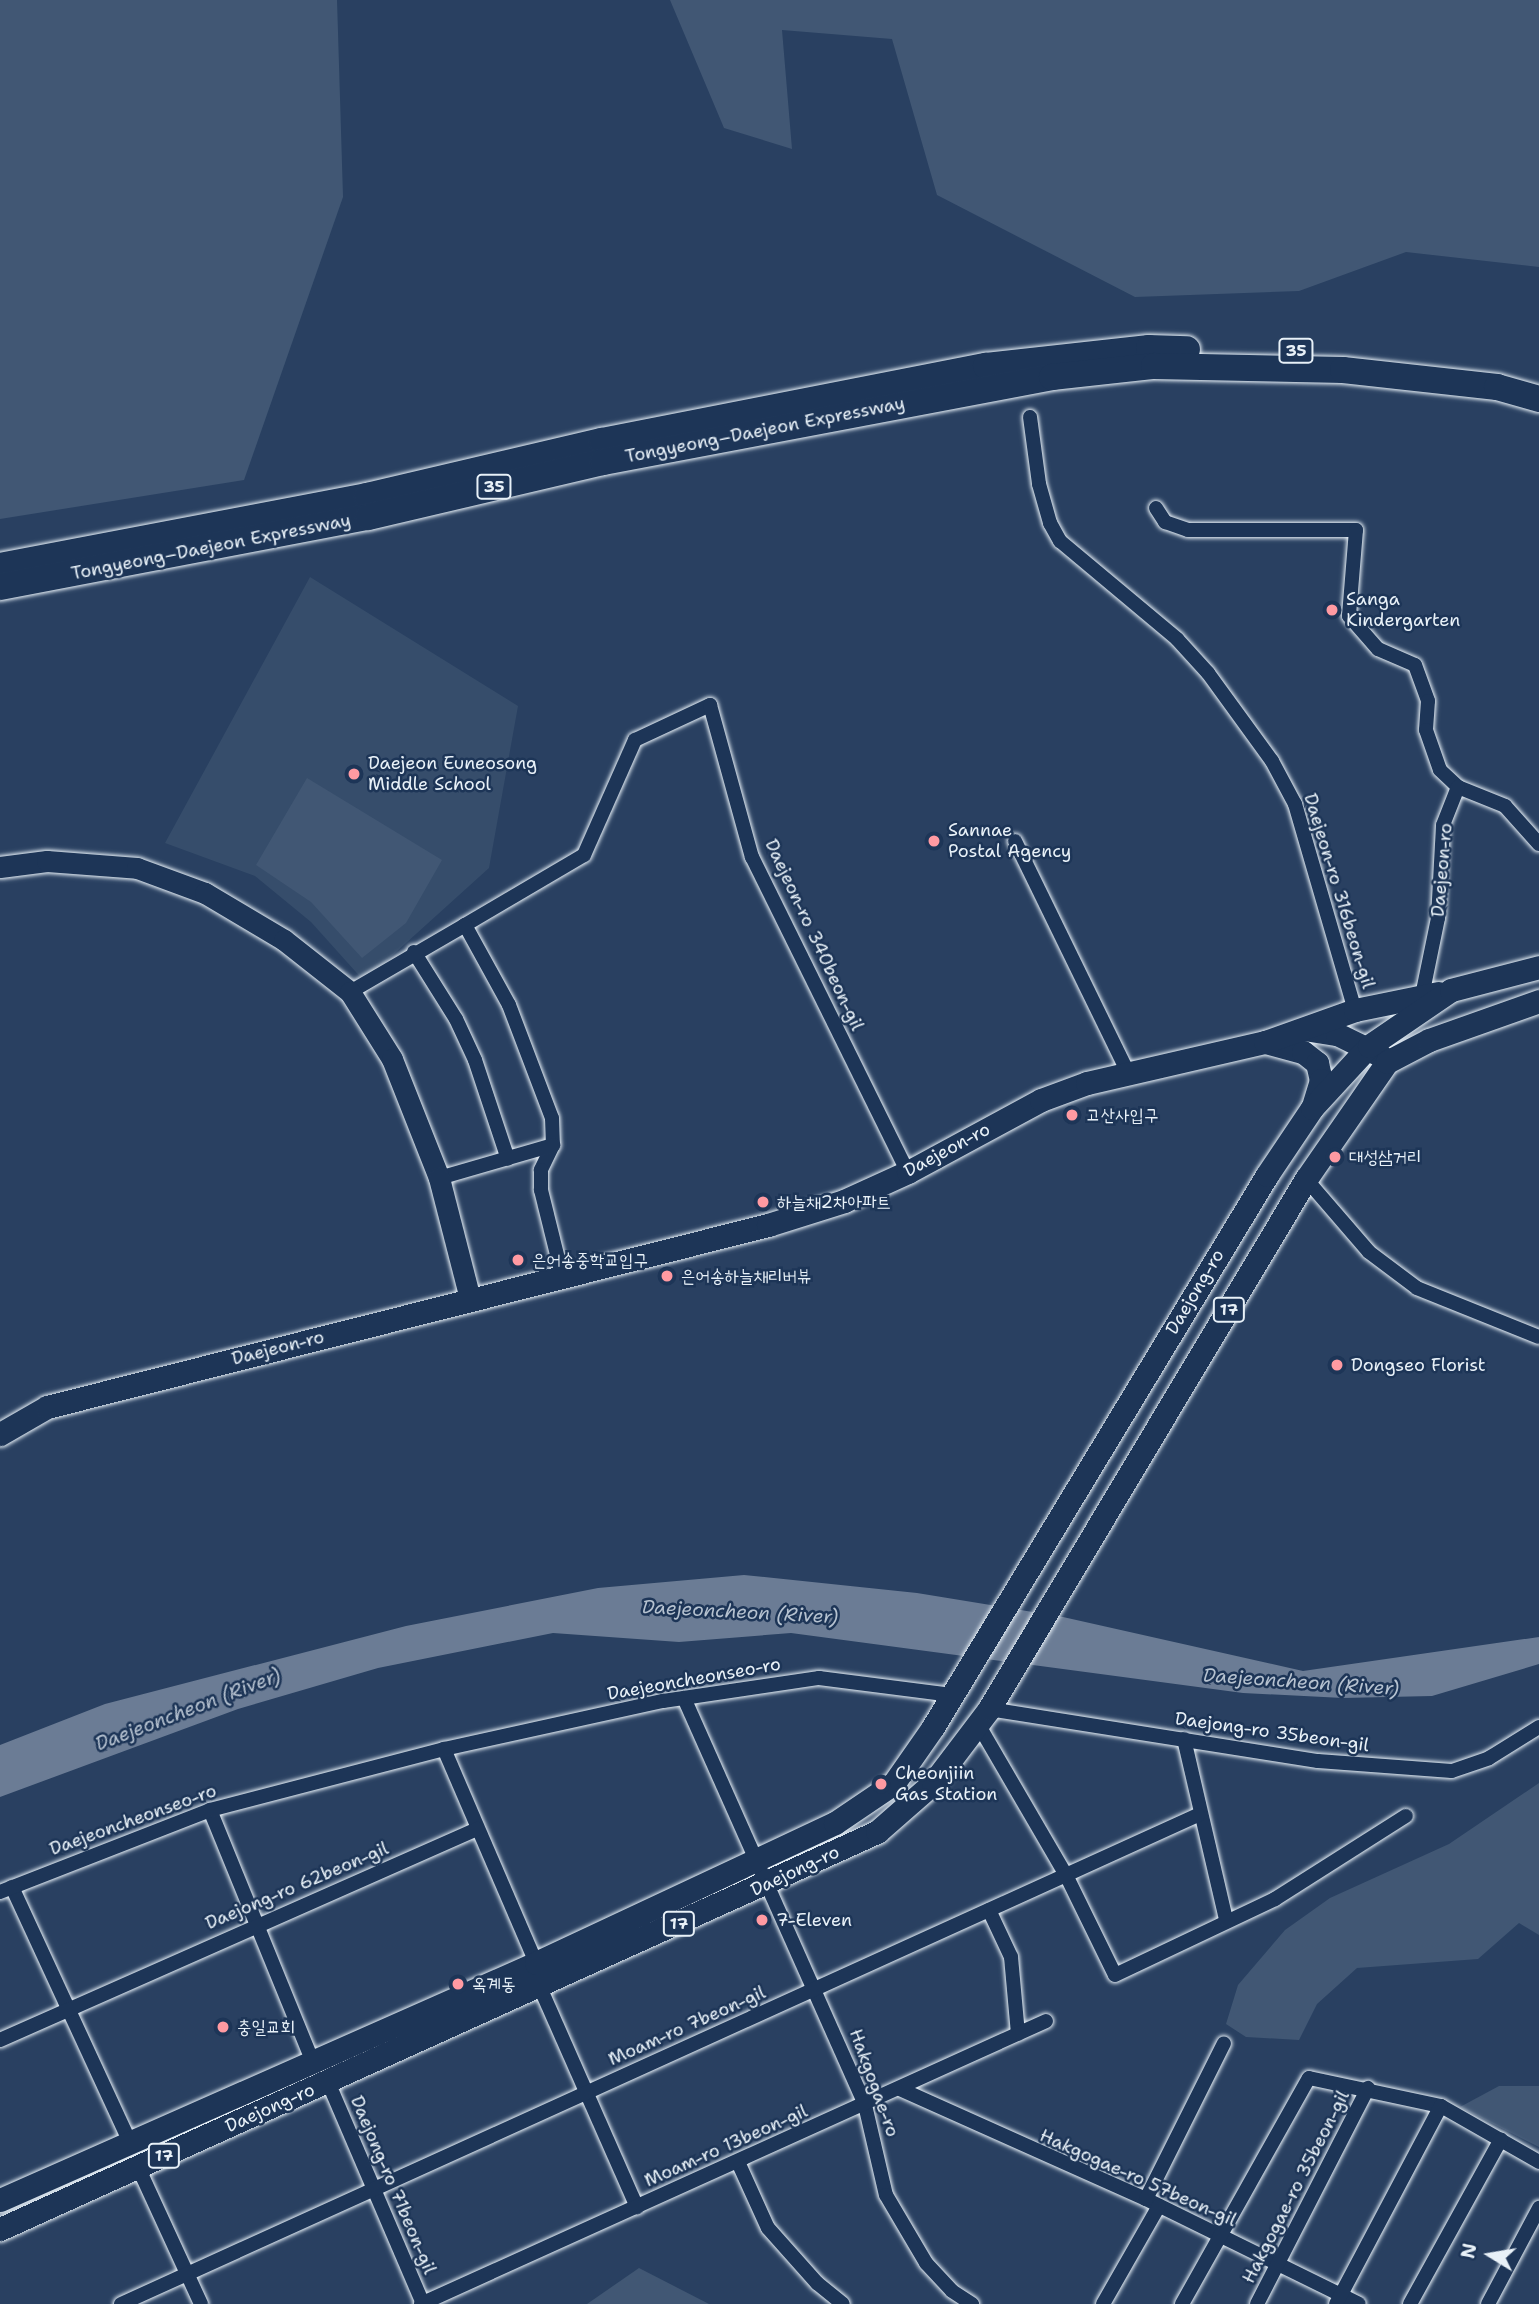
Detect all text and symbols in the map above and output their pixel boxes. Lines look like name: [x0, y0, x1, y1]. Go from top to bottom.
road number: 35: [1277, 338, 1315, 364]
street label: Tongyeong–Daejeon Expressway: [623, 392, 907, 468]
road number: 35: [475, 474, 513, 500]
street label: Tongyeong–Daejeon Expressway: [69, 509, 353, 585]
place label: Sanga Kindergarten: [1346, 589, 1460, 632]
marker: Sanga Kindergarten: [1324, 602, 1340, 618]
place label: Daejeon Euneosong Middle School: [368, 753, 537, 796]
marker: Daejeon Euneosong Middle School: [346, 766, 362, 782]
street label: Daejeon-ro 316beon-gil: [1299, 791, 1379, 991]
place label: Sannae Postal Agency: [948, 820, 1071, 862]
street label: Daejeon-ro: [1427, 822, 1457, 918]
marker: Sannae Postal Agency: [926, 833, 942, 849]
street label: Daejeon-ro 340beon-gil: [760, 836, 868, 1034]
place label: 고산사입구: [1086, 1104, 1158, 1126]
marker: 고산사입구: [1064, 1107, 1080, 1123]
street label: Daejeon-ro: [900, 1118, 994, 1182]
place label: 대성삼거리: [1349, 1146, 1421, 1168]
marker: 대성삼거리: [1327, 1149, 1343, 1165]
place label: 하늘채2차아파트: [777, 1191, 891, 1213]
marker: 하늘채2차아파트: [755, 1194, 771, 1210]
street label: Daejong-ro: [1161, 1246, 1229, 1338]
place label: 은어송중학교입구: [532, 1249, 648, 1271]
marker: 은어송중학교입구: [510, 1252, 526, 1268]
place label: 은어송하늘채리버뷰: [681, 1265, 811, 1287]
marker: 은어송하늘채리버뷰: [659, 1268, 675, 1284]
road number: 17: [1212, 1298, 1246, 1322]
street label: Daejeon-ro: [230, 1326, 326, 1370]
place label: Dongseo Florist: [1351, 1354, 1486, 1376]
marker: Dongseo Florist: [1329, 1357, 1345, 1373]
water label: Daejeoncheon (River): [641, 1595, 839, 1629]
street label: Daejeoncheonseo-ro: [606, 1653, 782, 1705]
water label: Daejeoncheon (River): [92, 1664, 284, 1756]
water label: Daejeoncheon (River): [1202, 1664, 1400, 1700]
street label: Daejong-ro 35beon-gil: [1174, 1708, 1370, 1756]
place label: Cheonjiin Gas Station: [895, 1763, 997, 1806]
marker: Cheonjiin Gas Station: [873, 1776, 889, 1792]
street label: Daejeoncheonseo-ro: [47, 1780, 219, 1860]
street label: Daejong-ro 62beon-gil: [202, 1838, 392, 1934]
street label: Daejong-ro: [747, 1841, 843, 1901]
place label: 7-Eleven: [776, 1909, 852, 1931]
road number: 17: [662, 1912, 696, 1936]
marker: 7-Eleven: [754, 1912, 770, 1928]
place label: 옥계동: [472, 1973, 515, 1995]
marker: 옥계동: [450, 1976, 466, 1992]
street label: Moam-ro 7beon-gil: [605, 1982, 769, 2070]
place label: 충일교회: [237, 2016, 295, 2038]
marker: 충일교회: [215, 2019, 231, 2035]
street label: Hakgogae-ro: [844, 2026, 904, 2140]
street label: Daejong-ro: [222, 2079, 318, 2137]
street label: Hakgogae-ro 35beon-gil: [1238, 2087, 1354, 2287]
street label: Daejong-ro 71beon-gil: [346, 2093, 440, 2277]
street label: Moam-ro 13beon-gil: [641, 2100, 811, 2192]
street label: Hakgogae-ro 57beon-gil: [1036, 2125, 1240, 2231]
road number: 17: [146, 2144, 182, 2168]
north arrow: [1455, 2220, 1525, 2290]
text: N: [1455, 2241, 1483, 2261]

